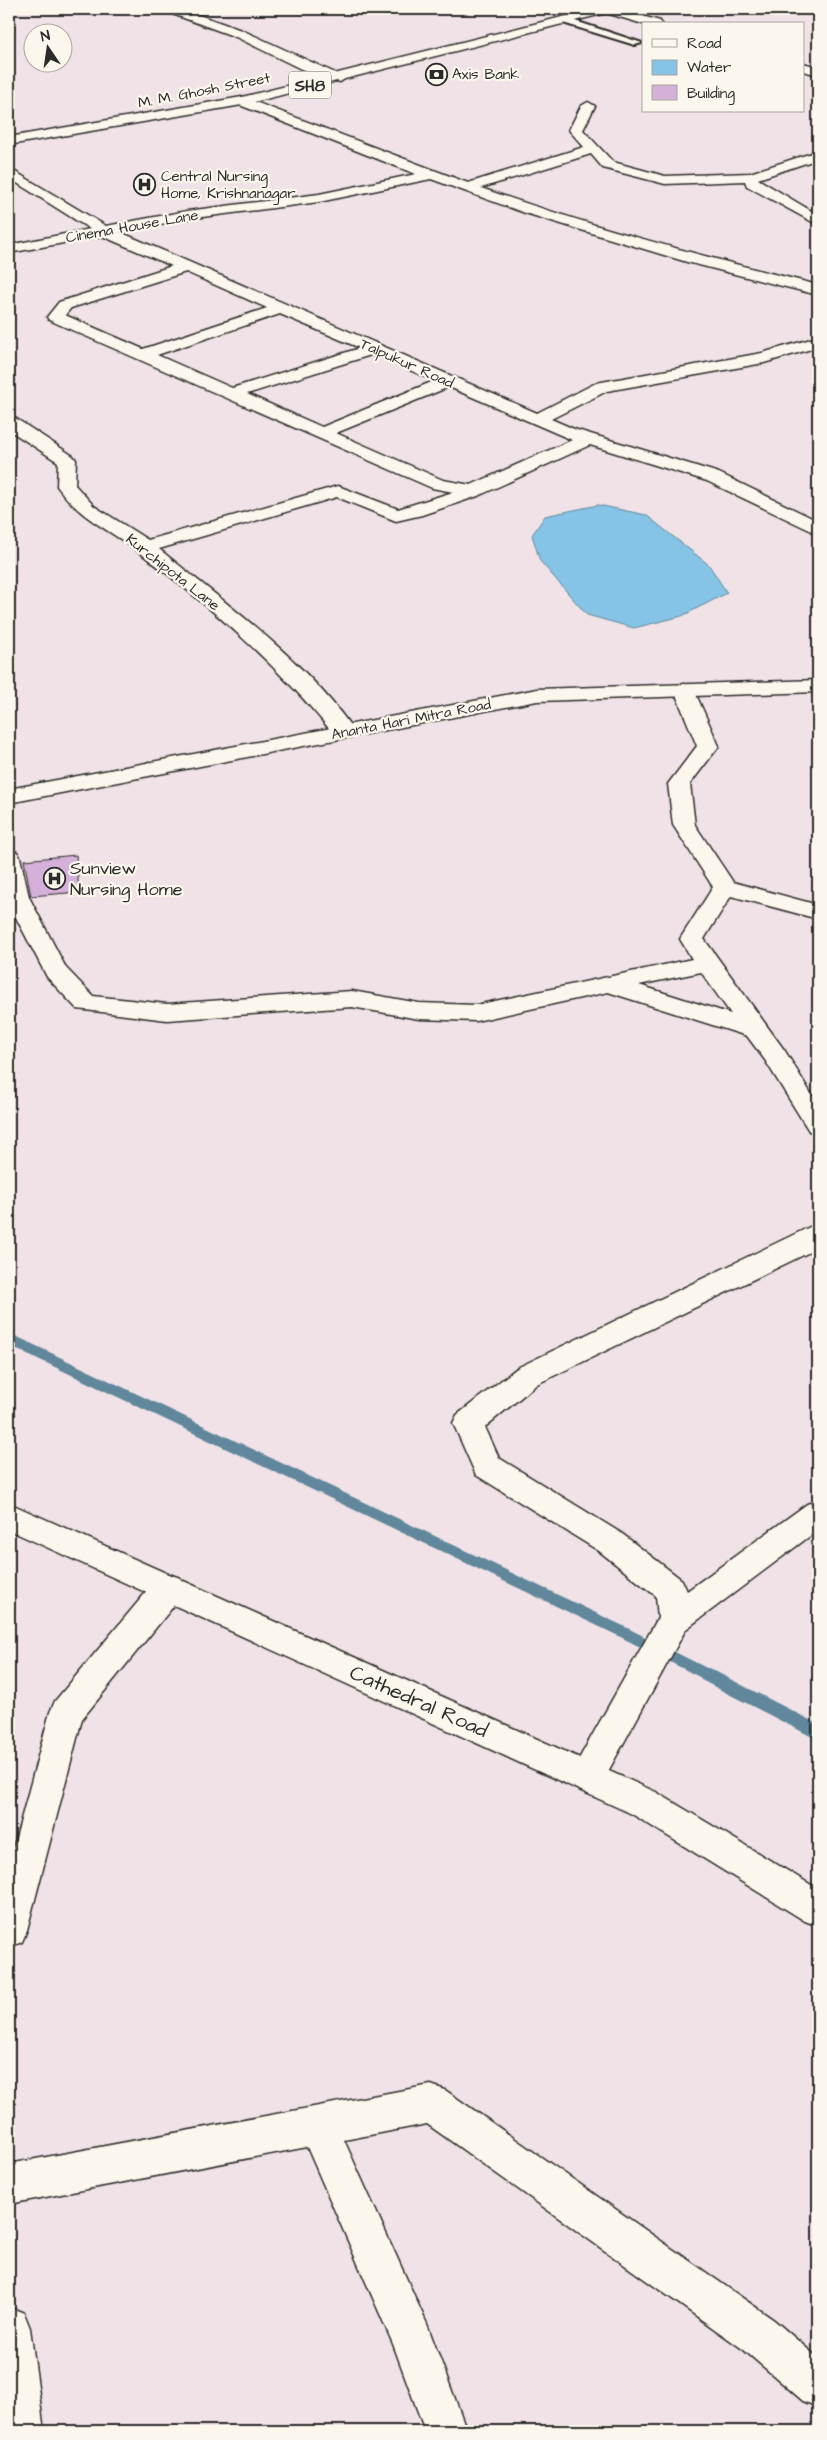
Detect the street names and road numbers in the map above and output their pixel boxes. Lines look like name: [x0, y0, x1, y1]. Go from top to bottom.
street label: M. M. Ghosh Street: [136, 67, 272, 114]
road number: SH8: [289, 72, 331, 98]
street label: Cinema House Lane: [64, 204, 200, 248]
street label: Talpukur Road: [356, 333, 457, 394]
street label: Kurchipota Lane: [121, 529, 224, 616]
street label: Ananta Hari Mitra Road: [329, 694, 493, 745]
street label: Cathedral Road: [345, 1658, 493, 1745]

